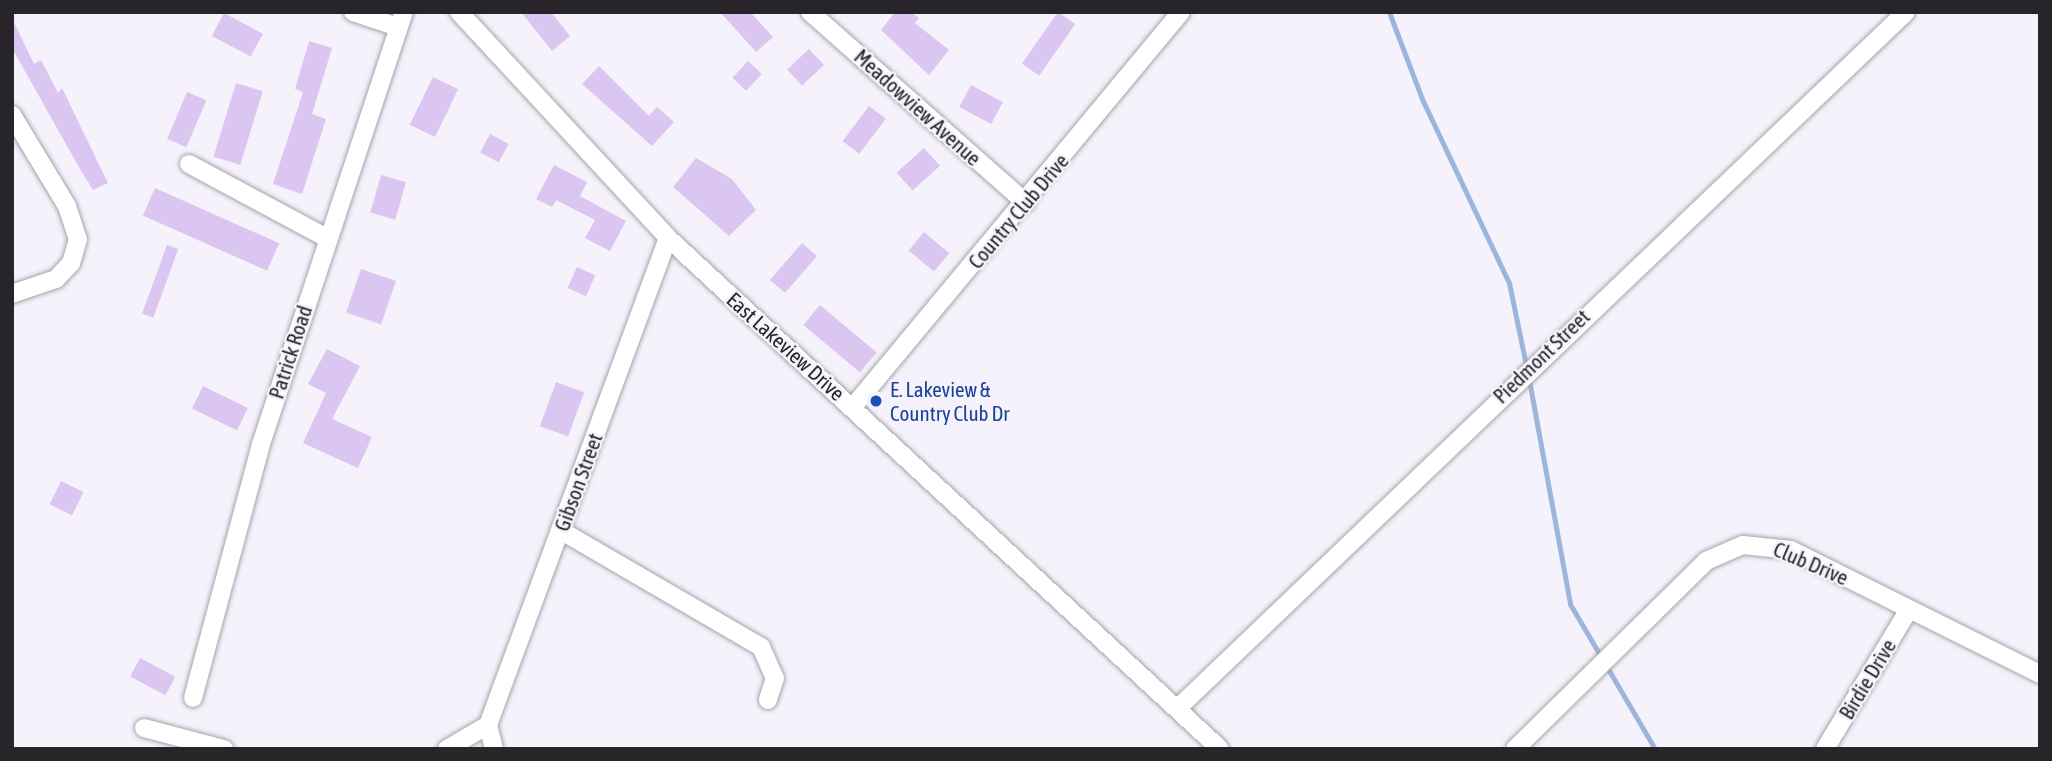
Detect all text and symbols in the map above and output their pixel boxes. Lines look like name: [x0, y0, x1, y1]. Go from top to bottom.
street label: Meadowview Avenue: [849, 43, 987, 171]
street label: Country Club Drive: [963, 148, 1073, 274]
street label: East Lakeview Drive: [722, 286, 850, 406]
street label: Patrick Road: [263, 302, 317, 402]
street label: Piedmont Street: [1488, 304, 1594, 408]
place label: E. Lakeview & Country Club Dr: [890, 376, 1009, 426]
marker: E. Lakeview & Country Club Dr: [868, 393, 884, 409]
street label: Gibson Street: [549, 430, 607, 534]
street label: Club Drive: [1770, 536, 1852, 590]
street label: Birdie Drive: [1833, 634, 1901, 724]

